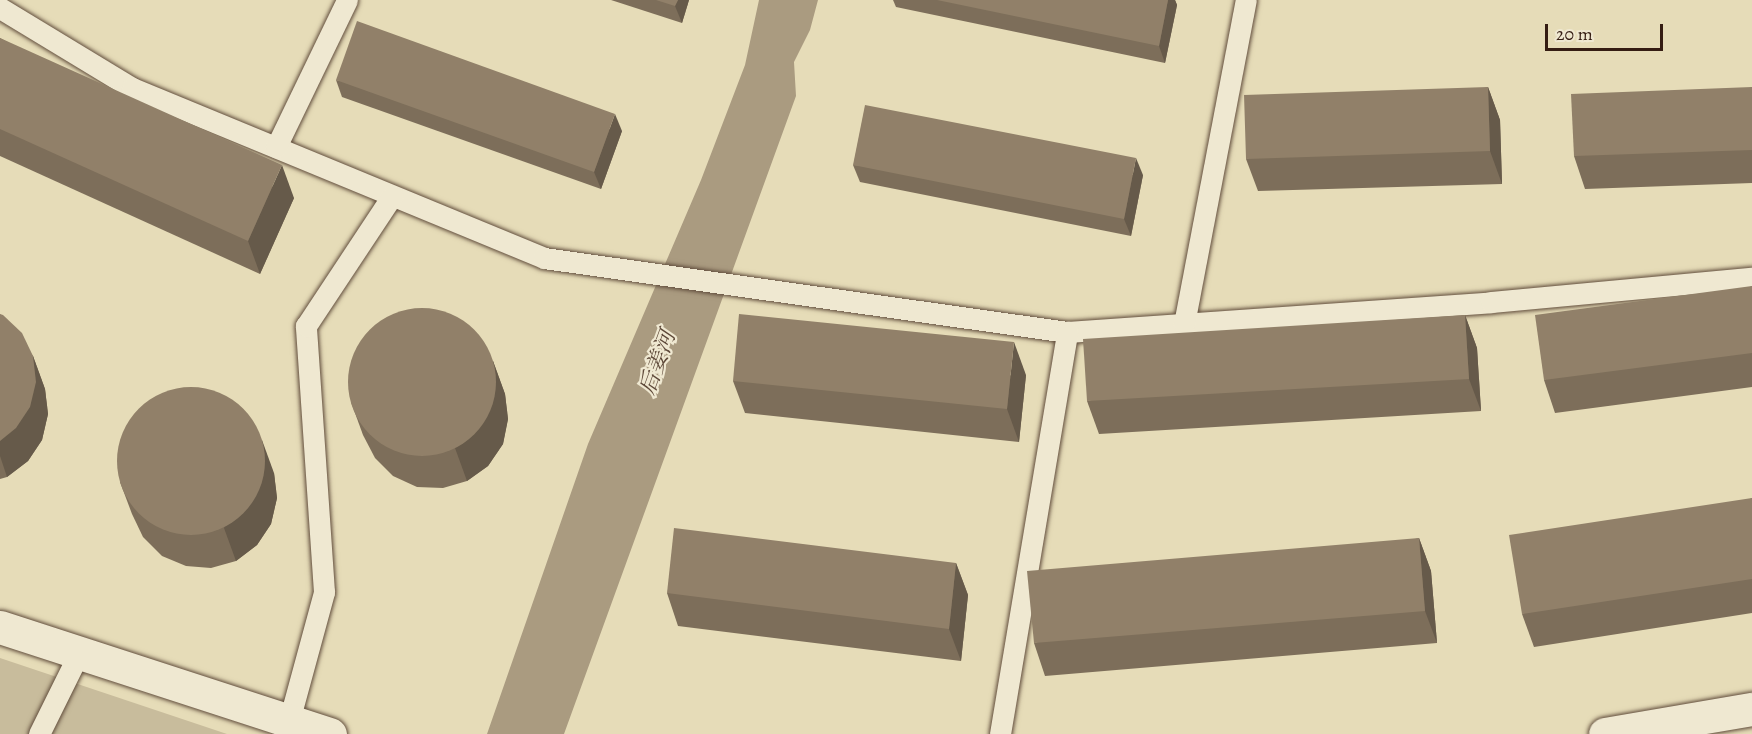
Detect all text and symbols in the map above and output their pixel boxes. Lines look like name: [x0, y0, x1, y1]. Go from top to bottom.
scale bar: [1548, 12, 1666, 50]
text: 20 m: [1556, 22, 1593, 46]
water label: 后姜河: [634, 327, 682, 399]

